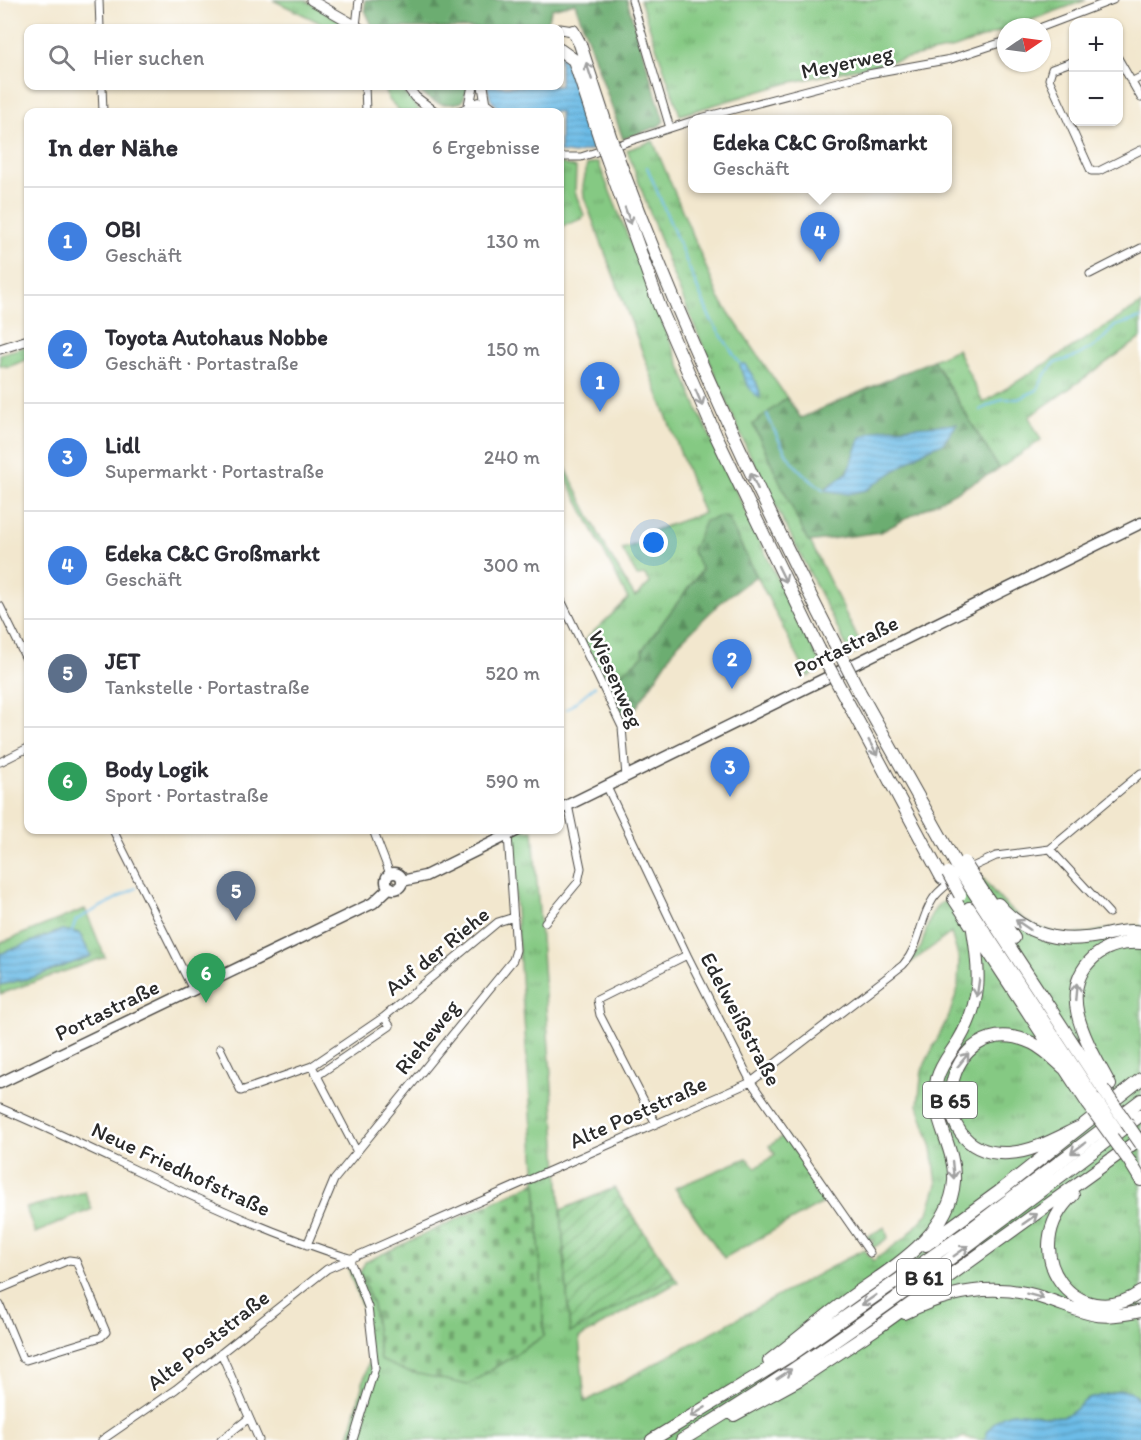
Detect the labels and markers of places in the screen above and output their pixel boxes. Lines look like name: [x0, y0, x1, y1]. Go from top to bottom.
pin: 4: [800, 212, 840, 262]
pin: 1: [580, 362, 620, 412]
pin: 2: [712, 640, 752, 689]
pin: 3: [710, 748, 750, 797]
pin: 5: [216, 872, 256, 921]
pin: 6: [186, 954, 226, 1003]

